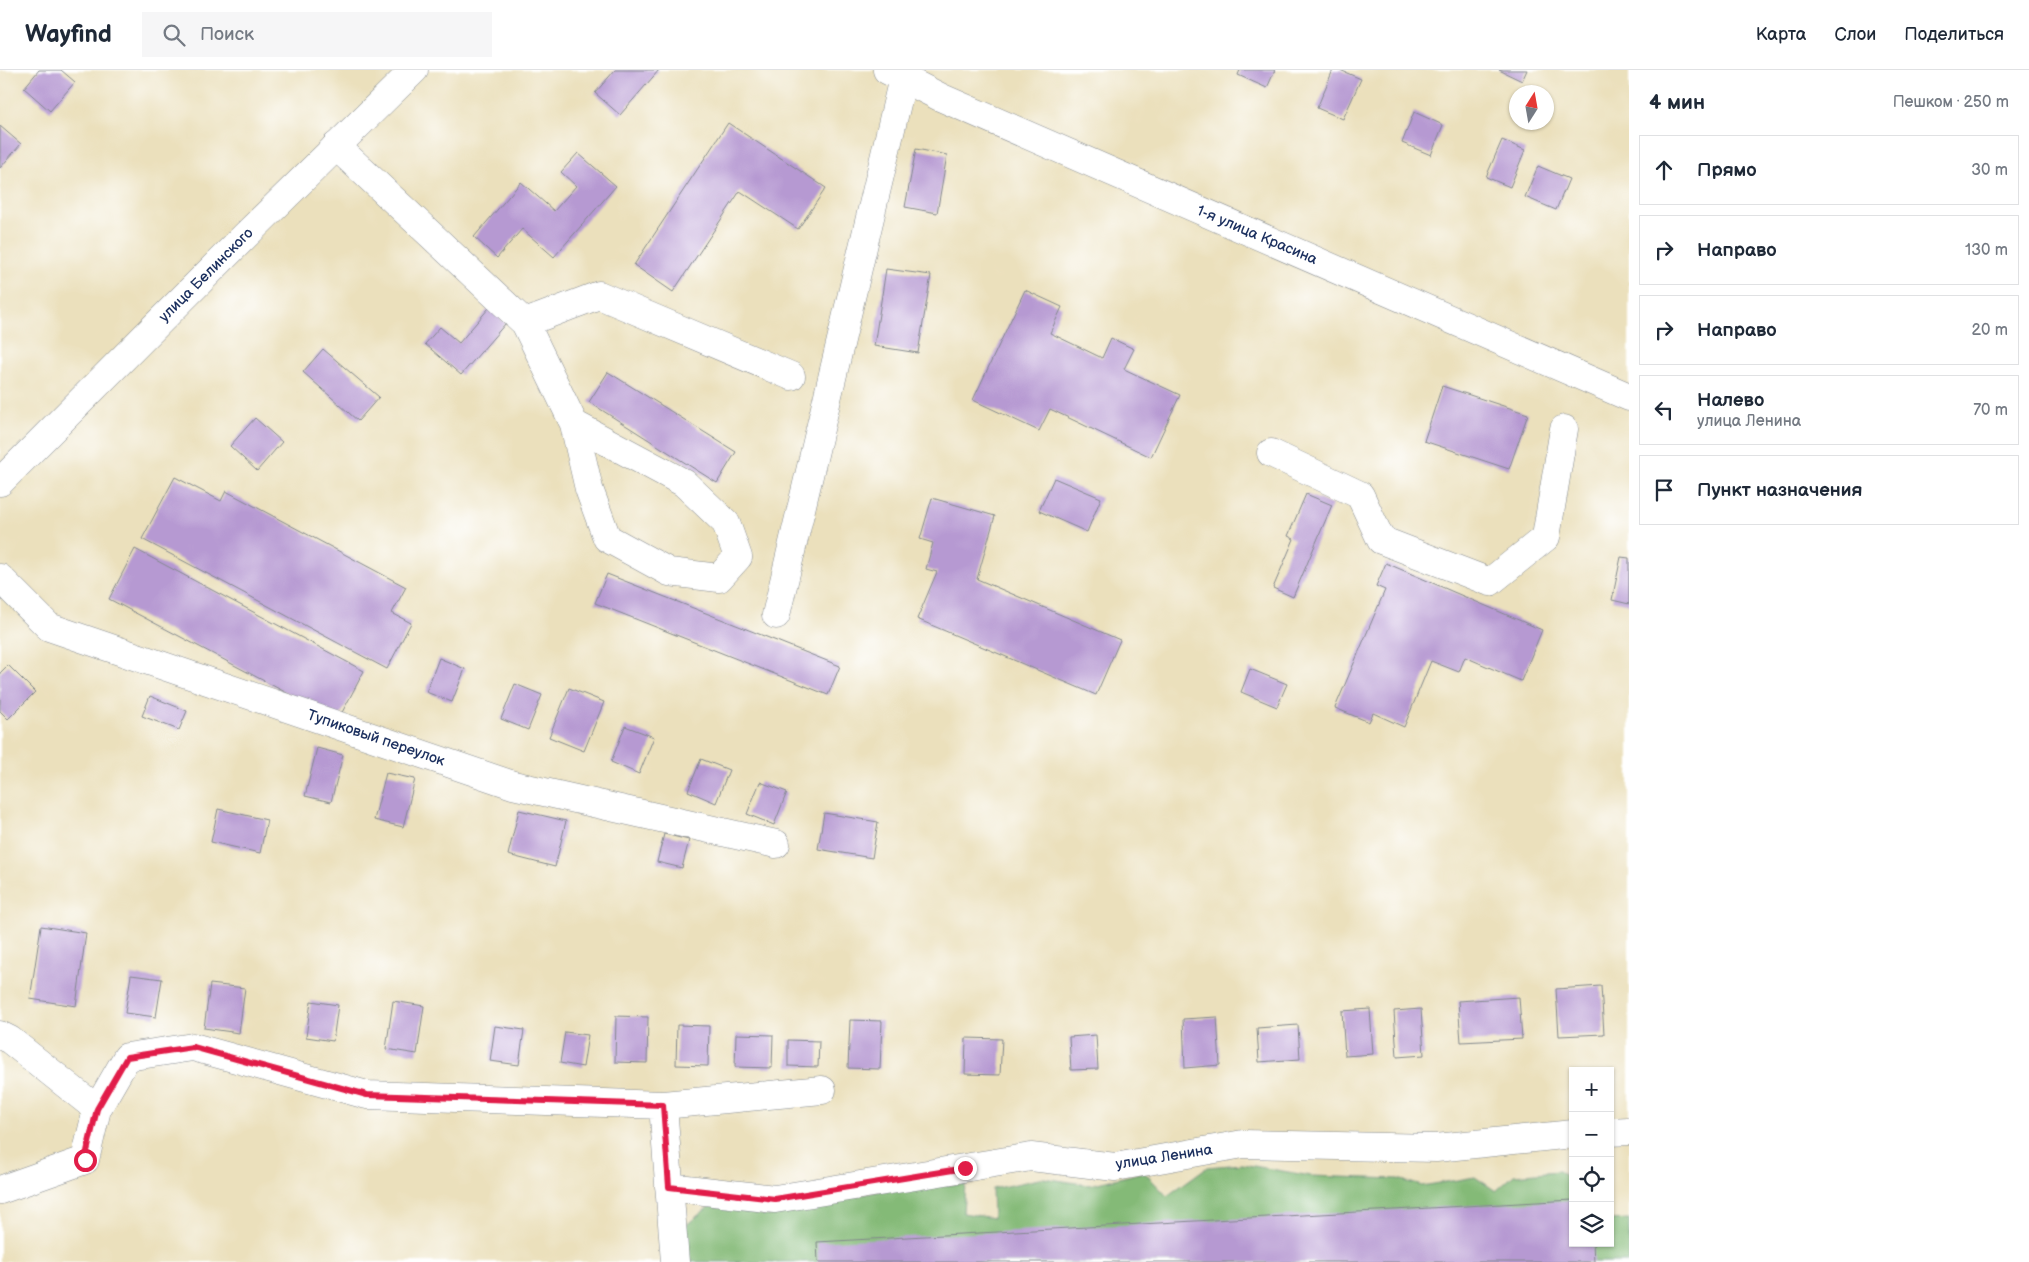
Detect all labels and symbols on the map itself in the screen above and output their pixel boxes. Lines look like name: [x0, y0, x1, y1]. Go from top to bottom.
north arrow: [1509, 85, 1554, 130]
street label: 1-я улица Красина: [1194, 201, 1320, 269]
street label: улица Белинского: [155, 224, 257, 326]
street label: Тупиковый переулок: [305, 705, 447, 771]
street label: улица Ленина: [1114, 1140, 1214, 1174]
route start: [74, 1149, 97, 1172]
route end: [954, 1157, 977, 1180]

